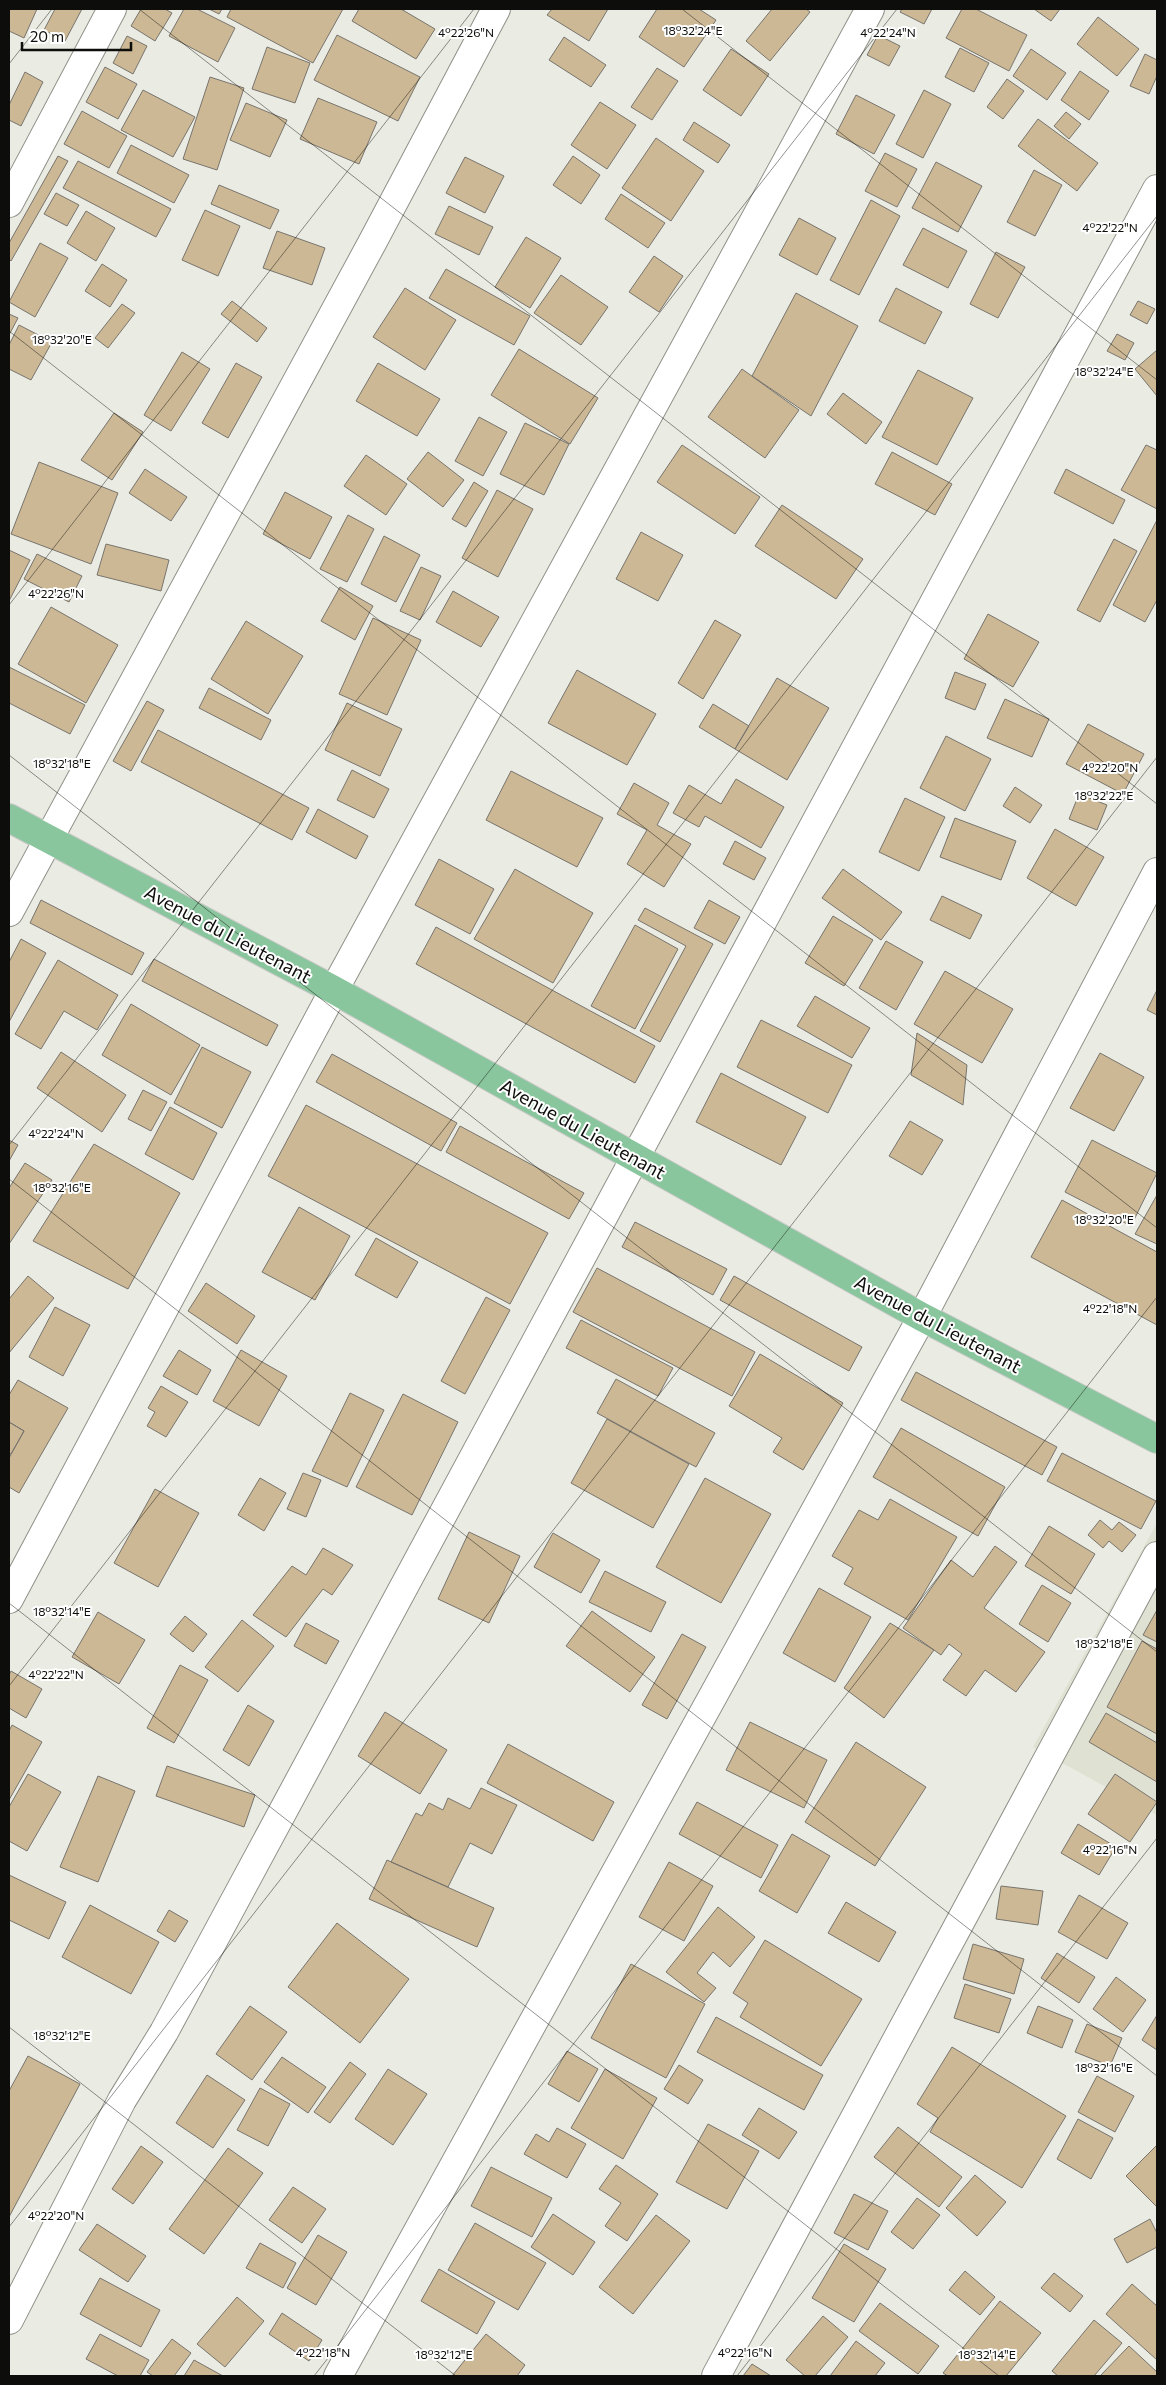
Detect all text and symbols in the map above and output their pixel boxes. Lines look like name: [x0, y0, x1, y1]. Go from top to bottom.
scale bar: [22, 20, 131, 52]
text: 18°32'24"E: [663, 23, 723, 37]
text: 4°22'26"N: [438, 25, 494, 39]
text: 4°22'24"N: [860, 25, 916, 39]
text: 20 m: [30, 27, 64, 45]
text: 4°22'22"N: [1082, 220, 1138, 234]
text: 18°32'20"E: [32, 332, 92, 346]
text: 18°32'24"E: [1074, 364, 1134, 378]
text: 4°22'26"N: [28, 586, 84, 600]
text: 18°32'18"E: [33, 756, 91, 770]
text: 4°22'20"N: [1082, 760, 1138, 774]
text: 18°32'22"E: [1075, 788, 1133, 802]
street label: Avenue du Lieutenant: [141, 880, 316, 987]
street label: Avenue du Lieutenant: [496, 1073, 670, 1184]
text: 4°22'24"N: [28, 1126, 84, 1140]
text: 18°32'16"E: [33, 1180, 91, 1194]
text: 18°32'20"E: [1074, 1212, 1134, 1226]
street label: Avenue du Lieutenant: [851, 1270, 1026, 1377]
text: 4°22'18"N: [1083, 1301, 1137, 1315]
text: 18°32'14"E: [33, 1604, 91, 1618]
text: 18°32'18"E: [1075, 1636, 1133, 1650]
text: 4°22'22"N: [28, 1667, 84, 1681]
text: 4°22'16"N: [1083, 1842, 1137, 1856]
text: 18°32'12"E: [33, 2028, 91, 2042]
text: 18°32'16"E: [1075, 2060, 1133, 2074]
text: 4°22'20"N: [28, 2208, 84, 2222]
text: 4°22'18"N: [296, 2345, 350, 2359]
text: 4°22'16"N: [718, 2345, 772, 2359]
text: 18°32'12"E: [415, 2347, 473, 2361]
text: 18°32'14"E: [958, 2347, 1016, 2361]

